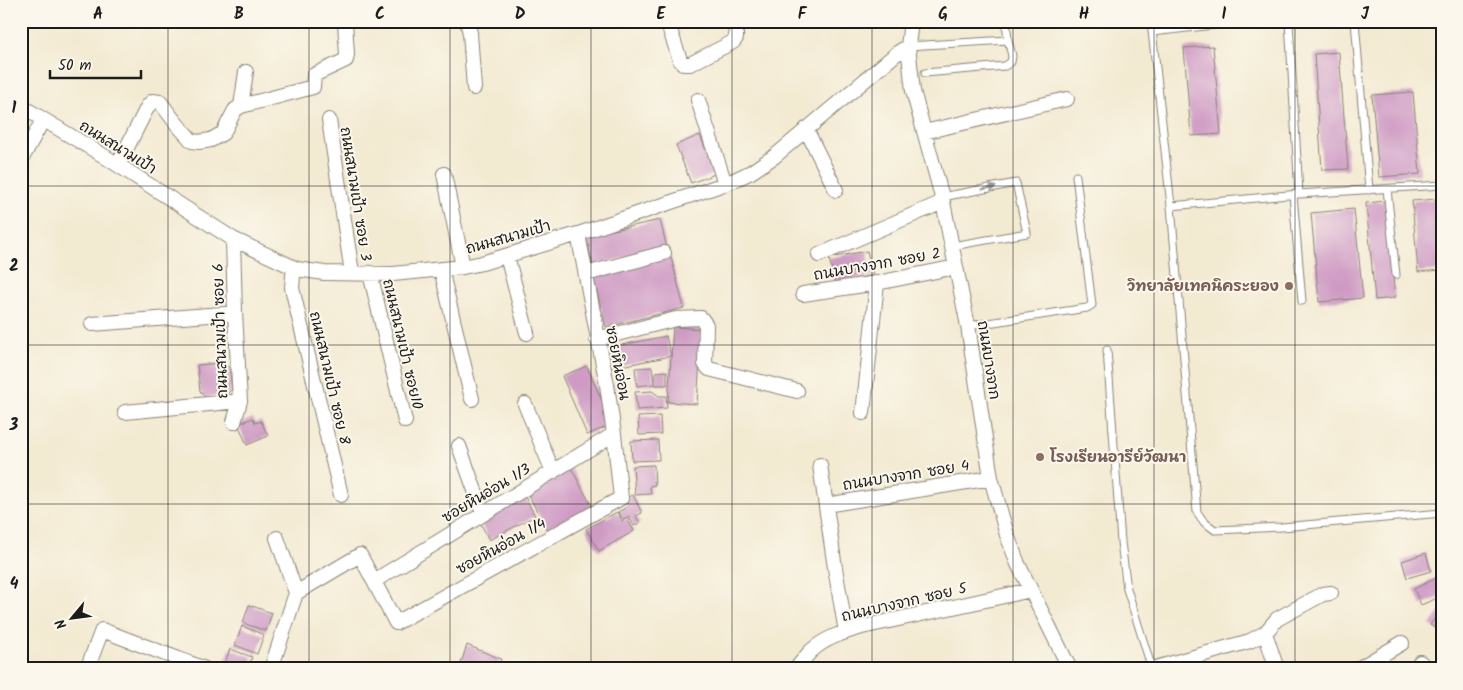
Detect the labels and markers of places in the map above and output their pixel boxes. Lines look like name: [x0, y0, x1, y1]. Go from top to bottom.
place label: วิทยาลัยเทคนิคระยอง: [1126, 275, 1279, 299]
marker: วิทยาลัยเทคนิคระยอง: [1283, 280, 1295, 292]
place label: โรงเรียนอารีย์วัฒนา: [1049, 446, 1186, 470]
marker: โรงเรียนอารีย์วัฒนา: [1034, 451, 1046, 463]

